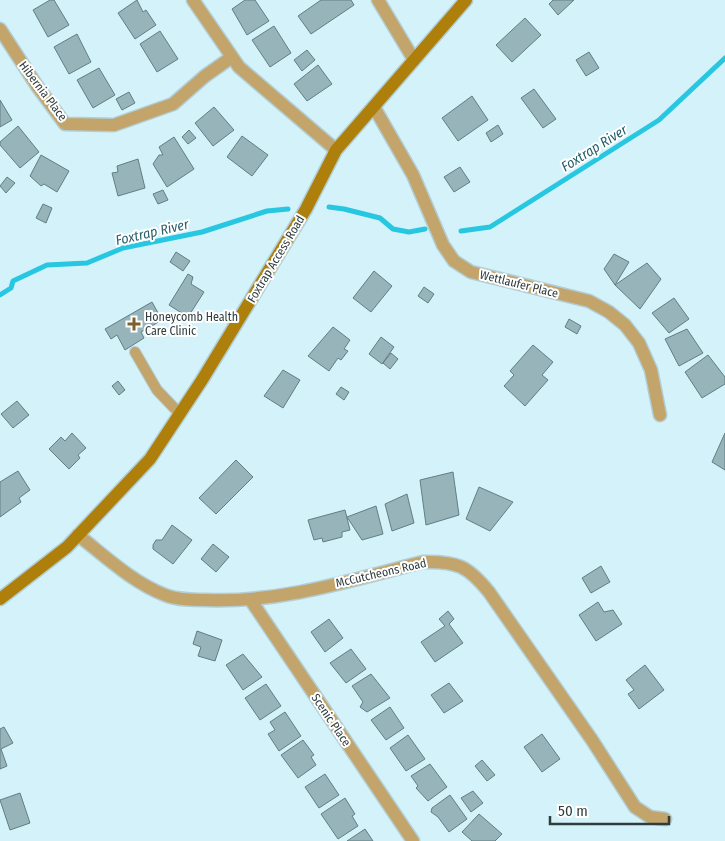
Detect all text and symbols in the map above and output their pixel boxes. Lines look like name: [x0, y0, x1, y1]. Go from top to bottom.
street label: Hibernia Place: [16, 59, 70, 124]
water label: Foxtrap River: [558, 121, 631, 175]
street label: Foxtrap Access Road: [245, 213, 307, 305]
water label: Foxtrap River: [114, 216, 191, 249]
street label: Wettlaufer Place: [478, 267, 560, 301]
place label: Honeycomb Health Care Clinic: [145, 310, 238, 338]
marker: Honeycomb Health Care Clinic: [127, 317, 141, 331]
street label: McCutcheons Road: [334, 556, 428, 590]
street label: Scenic Place: [308, 691, 354, 749]
scale bar: [550, 794, 669, 826]
text: 50 m: [558, 802, 588, 820]

